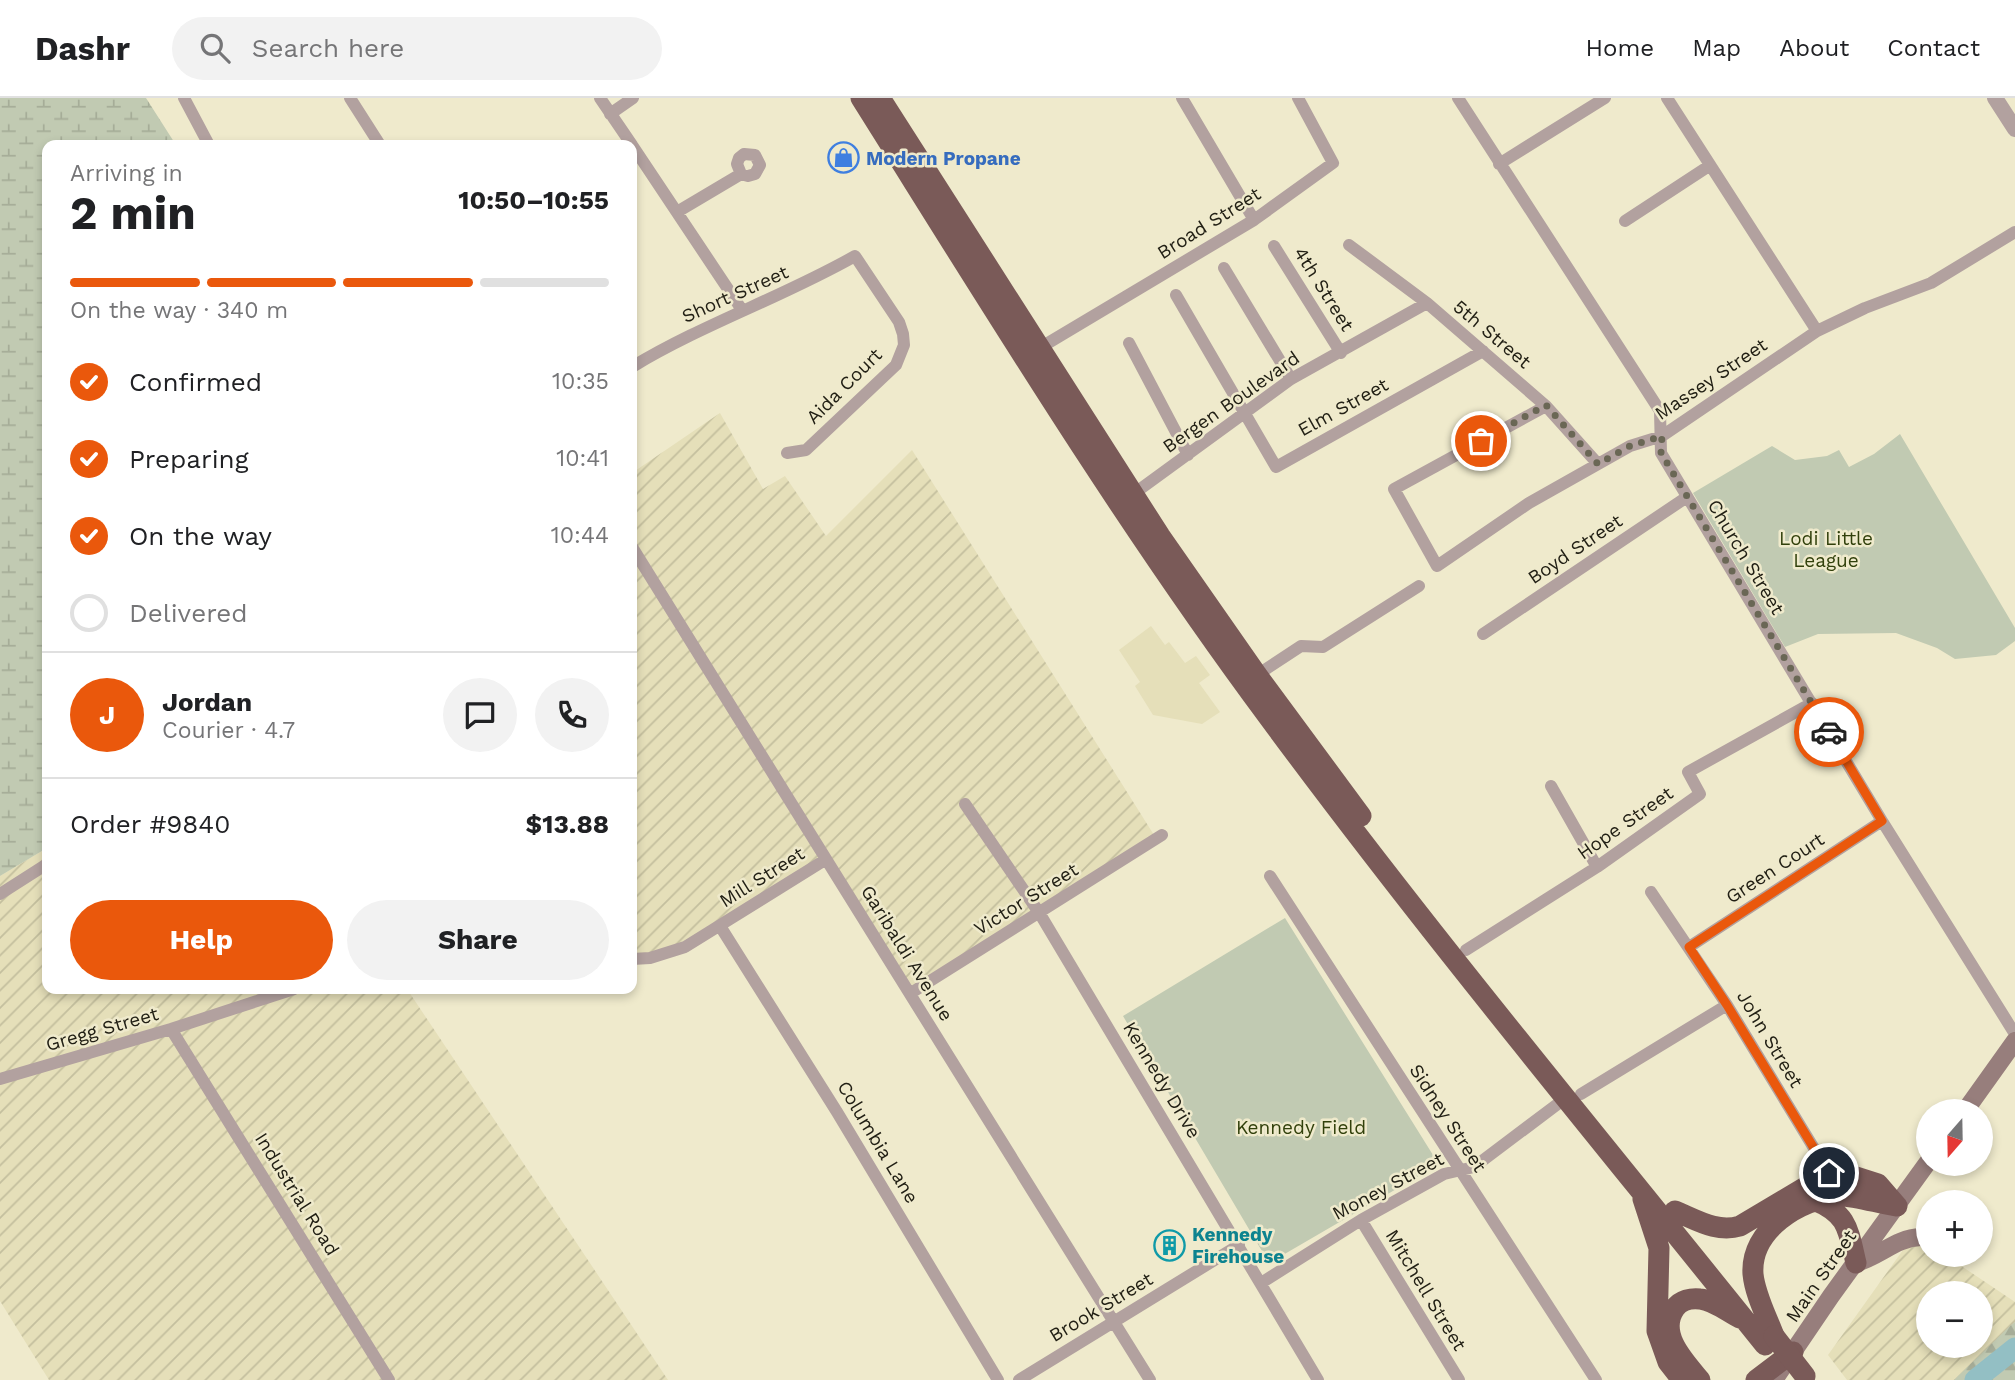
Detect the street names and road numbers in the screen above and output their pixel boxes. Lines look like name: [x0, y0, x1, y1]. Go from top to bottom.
street label: Broad Street: [1153, 182, 1265, 264]
street label: 4th Street: [1289, 243, 1359, 335]
street label: Short Street: [678, 260, 792, 328]
street label: 5th Street: [1448, 295, 1536, 373]
street label: Massey Street: [1651, 333, 1772, 425]
street label: Aida Court: [801, 343, 887, 429]
street label: Bergen Boulevard: [1158, 346, 1304, 458]
street label: Elm Street: [1294, 373, 1392, 441]
street label: Church Street: [1703, 495, 1789, 619]
street label: Boyd Street: [1523, 509, 1627, 589]
street label: Hope Street: [1573, 782, 1677, 864]
street label: Green Court: [1721, 828, 1829, 908]
street label: Mill Street: [715, 842, 809, 912]
street label: Victor Street: [970, 858, 1082, 940]
street label: Garibaldi Avenue: [856, 881, 958, 1025]
street label: John Street: [1732, 986, 1808, 1092]
street label: Gregg Street: [43, 1002, 161, 1056]
street label: Kennedy Drive: [1118, 1017, 1206, 1143]
street label: Sidney Street: [1404, 1060, 1492, 1176]
street label: Columbia Lane: [832, 1077, 924, 1207]
street label: Industrial Road: [250, 1128, 344, 1260]
street label: Money Street: [1328, 1147, 1448, 1225]
street label: Mitchell Street: [1381, 1225, 1471, 1355]
street label: Main Street: [1781, 1225, 1861, 1327]
street label: Brook Street: [1045, 1267, 1157, 1347]

